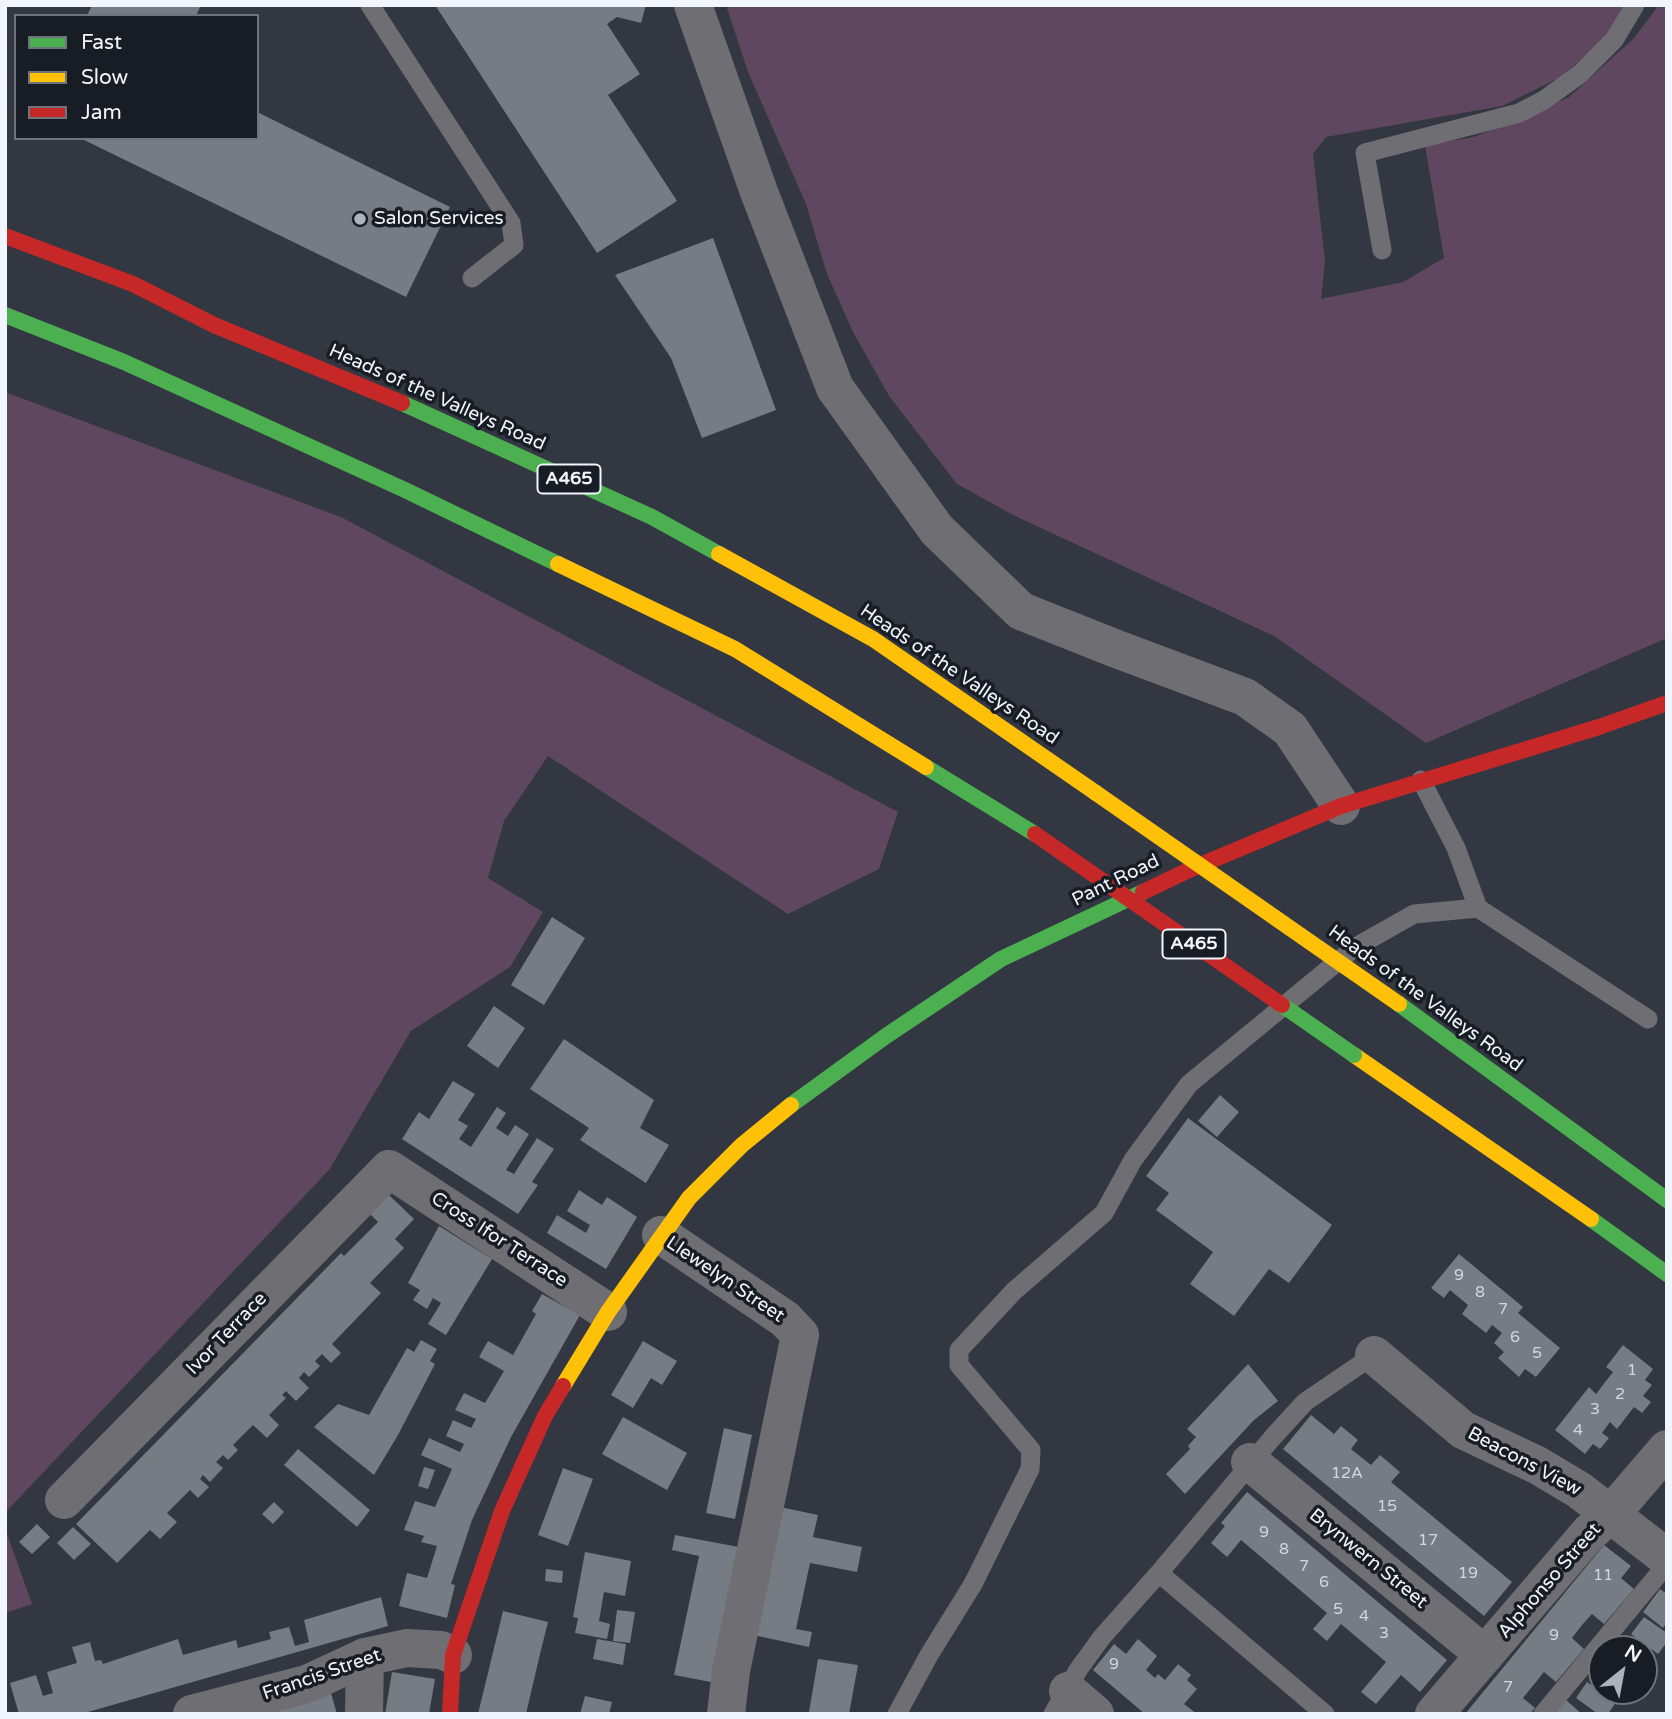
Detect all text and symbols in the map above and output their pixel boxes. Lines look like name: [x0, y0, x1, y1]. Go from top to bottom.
legend: [14, 14, 259, 140]
text: Fast: [81, 30, 122, 55]
text: Slow: [81, 65, 128, 90]
text: Jam: [81, 100, 122, 125]
place label: Salon Services: [374, 208, 504, 230]
marker: Salon Services: [352, 211, 368, 227]
street label: Heads of the Valleys Road: [325, 340, 549, 456]
road number: A465: [538, 464, 600, 494]
street label: Heads of the Valleys Road: [855, 600, 1063, 750]
street label: Pant Road: [1069, 850, 1163, 912]
street label: Heads of the Valleys Road: [1323, 921, 1527, 1077]
road number: A465: [1162, 930, 1226, 959]
street label: Cross Ifor Terrace: [427, 1187, 571, 1293]
street label: Llewelyn Street: [662, 1232, 788, 1328]
house number: 9: [1454, 1266, 1464, 1286]
house number: 8: [1475, 1283, 1485, 1303]
street label: Ivor Terrace: [182, 1288, 272, 1380]
house number: 7: [1498, 1300, 1508, 1320]
house number: 6: [1510, 1328, 1520, 1348]
house number: 5: [1532, 1344, 1542, 1364]
house number: 1: [1627, 1361, 1637, 1381]
house number: 2: [1615, 1385, 1625, 1405]
house number: 3: [1590, 1400, 1600, 1420]
house number: 4: [1573, 1421, 1583, 1441]
street label: Beacons View: [1463, 1423, 1585, 1501]
house number: 12A: [1331, 1464, 1363, 1484]
house number: 15: [1377, 1497, 1397, 1517]
street label: Brynwern Street: [1304, 1504, 1432, 1614]
street label: Alphonso Street: [1494, 1519, 1606, 1643]
house number: 9: [1259, 1523, 1269, 1543]
house number: 17: [1418, 1531, 1438, 1551]
house number: 8: [1279, 1540, 1289, 1560]
house number: 7: [1299, 1557, 1309, 1577]
house number: 19: [1458, 1564, 1478, 1584]
house number: 11: [1593, 1566, 1613, 1586]
house number: 6: [1319, 1573, 1329, 1593]
house number: 5: [1333, 1600, 1343, 1620]
house number: 4: [1359, 1607, 1369, 1627]
house number: 3: [1379, 1624, 1389, 1644]
house number: 9: [1549, 1626, 1559, 1646]
north arrow: [1588, 1635, 1658, 1705]
text: N: [1621, 1640, 1645, 1667]
street label: Francis Street: [260, 1644, 384, 1706]
house number: 9: [1109, 1655, 1119, 1675]
house number: 7: [1503, 1678, 1513, 1698]

